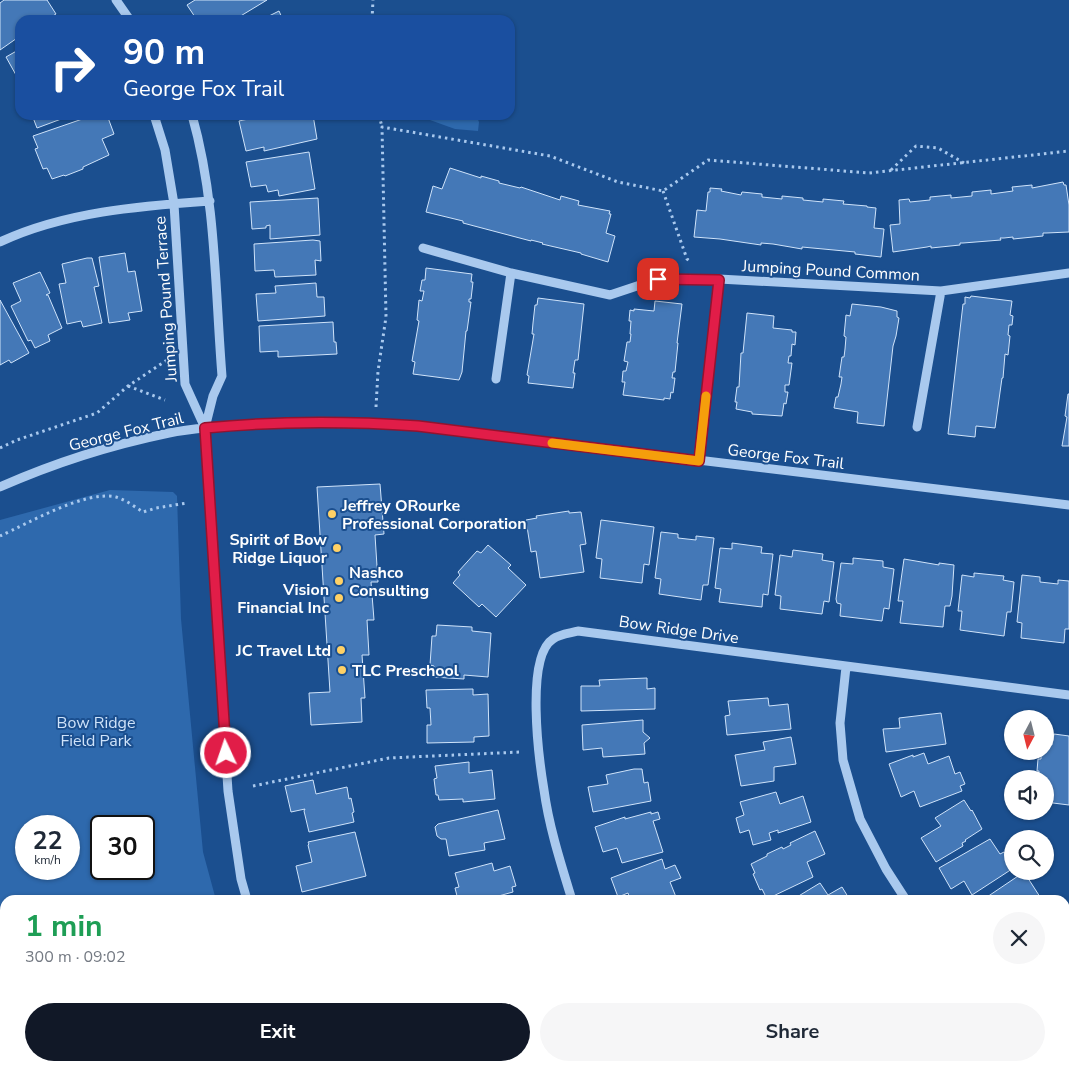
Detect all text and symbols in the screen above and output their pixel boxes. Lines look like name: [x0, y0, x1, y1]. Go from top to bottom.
text: 90 m: [123, 29, 205, 76]
icon: right: [40, 35, 105, 100]
text: George Fox Trail: [123, 74, 284, 104]
street label: Jumping Pound Terrace: [149, 215, 183, 384]
street label: Jumping Pound Common: [740, 255, 920, 287]
pin: [637, 258, 679, 300]
icon: arrive: [644, 265, 672, 293]
street label: George Fox Trail: [67, 407, 186, 457]
street label: George Fox Trail: [726, 439, 846, 475]
place label: Jeffrey ORourke Professional Corporation: [341, 495, 527, 535]
marker: Jeffrey ORourke Professional Corporation: [326, 508, 338, 520]
place label: Spirit of Bow Ridge Liquor: [229, 529, 328, 569]
marker: Spirit of Bow Ridge Liquor: [331, 542, 343, 554]
place label: Nashco Consulting: [349, 562, 429, 602]
marker: Nashco Consulting: [333, 575, 345, 587]
place label: Vision Financial Inc: [237, 579, 329, 619]
marker: Vision Financial Inc: [333, 592, 345, 604]
street label: Bow Ridge Drive: [617, 611, 740, 649]
place label: JC Travel Ltd: [235, 640, 331, 662]
marker: JC Travel Ltd: [335, 644, 347, 656]
place label: TLC Preschool: [352, 660, 459, 682]
marker: TLC Preschool: [336, 664, 348, 676]
north arrow: [1004, 710, 1054, 760]
map controls: [1004, 710, 1054, 880]
park label: Bow Ridge Field Park: [57, 712, 135, 752]
position arrow: [199, 726, 251, 778]
button: sound: [1004, 770, 1054, 820]
speed limit sign: 30: [90, 815, 155, 880]
text: 22: [32, 824, 63, 858]
button: search: [1004, 830, 1054, 880]
text: km/h: [34, 852, 61, 868]
text: 1 min: [25, 906, 103, 947]
button: close: [993, 912, 1045, 964]
text: 300 m · 09:02: [25, 946, 126, 968]
button: Exit: [25, 1003, 530, 1061]
button: Share: [540, 1003, 1045, 1061]

